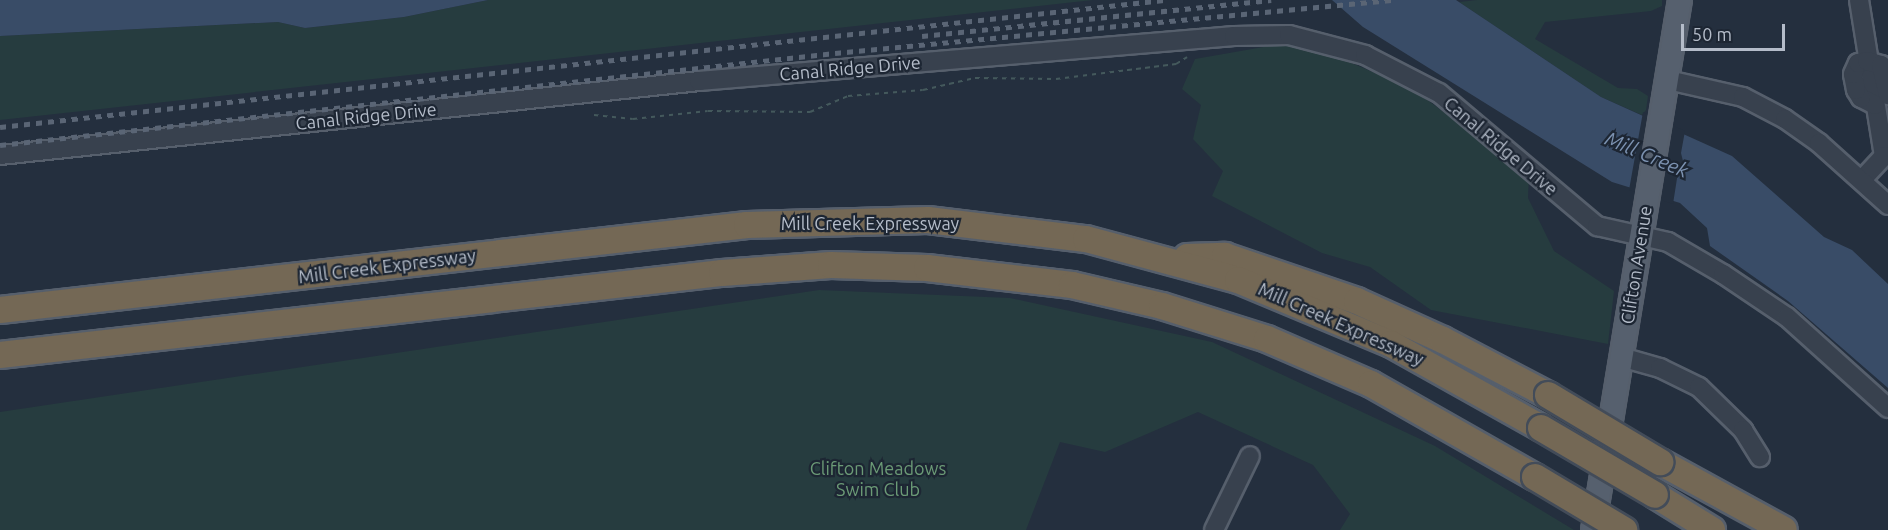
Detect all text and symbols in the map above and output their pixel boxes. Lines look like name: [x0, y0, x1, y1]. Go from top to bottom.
scale bar: [1684, 12, 1788, 50]
text: 50 m: [1692, 24, 1732, 44]
street label: Canal Ridge Drive: [778, 51, 922, 85]
street label: Canal Ridge Drive: [1440, 92, 1562, 200]
street label: Canal Ridge Drive: [294, 98, 438, 134]
water label: Mill Creek: [1602, 126, 1692, 182]
street label: Clifton Avenue: [1616, 204, 1656, 326]
street label: Mill Creek Expressway: [781, 212, 959, 234]
street label: Mill Creek Expressway: [297, 244, 477, 288]
street label: Mill Creek Expressway: [1255, 278, 1427, 370]
park label: Clifton Meadows Swim Club: [810, 458, 946, 500]

